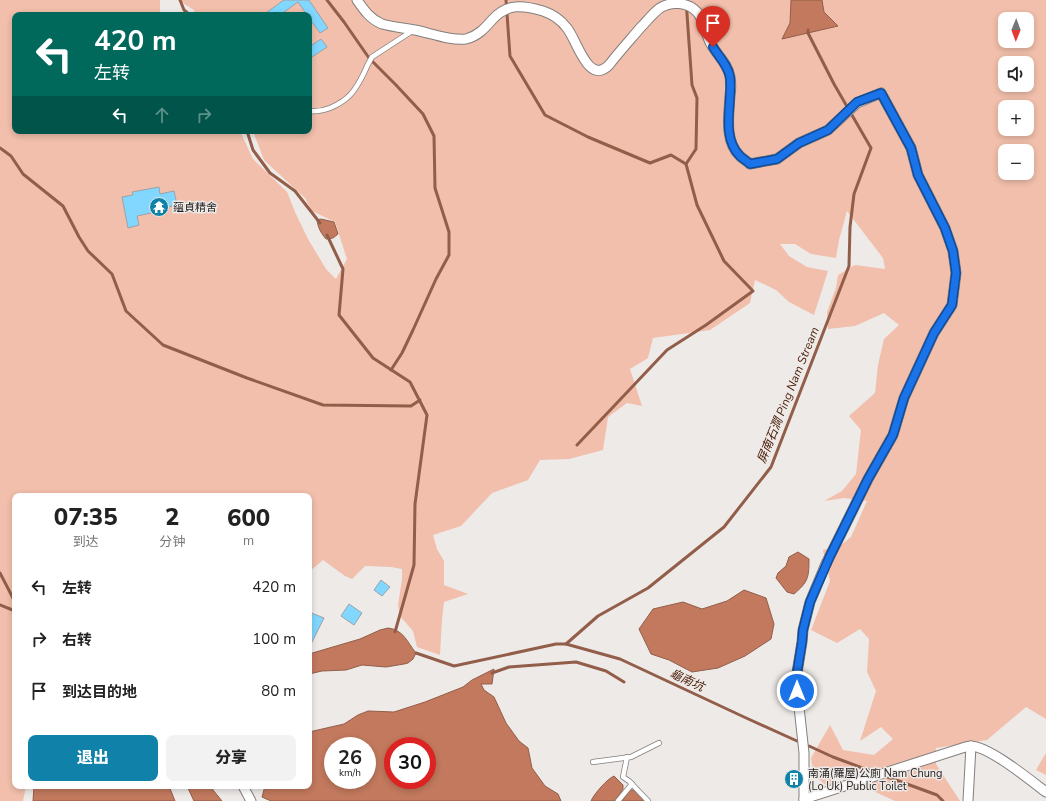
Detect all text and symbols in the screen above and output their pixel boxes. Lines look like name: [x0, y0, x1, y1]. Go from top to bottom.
pin: [696, 6, 730, 47]
icon: arrive: [702, 12, 724, 34]
north arrow: [998, 12, 1034, 48]
map controls: [998, 12, 1034, 180]
text: 420 m: [94, 22, 177, 60]
icon: left: [28, 28, 80, 80]
button: sound: [998, 56, 1034, 92]
text: 左转: [94, 61, 130, 85]
button: +: [998, 100, 1034, 136]
icon: left: [109, 104, 131, 126]
icon: ahead: [151, 104, 173, 126]
icon: right: [193, 104, 215, 126]
button: −: [998, 144, 1034, 180]
temple icon: 蘊貞精舍: [148, 196, 170, 218]
place label: 蘊貞精舍: [173, 200, 217, 215]
water label: 屏南石澗 Ping Nam Stream: [753, 324, 823, 466]
text: 07:35: [54, 501, 118, 533]
text: 2: [165, 501, 180, 533]
text: 600: [227, 502, 270, 534]
text: m: [243, 532, 254, 550]
text: 到达: [73, 533, 99, 551]
text: 分钟: [159, 533, 185, 551]
icon: left: [28, 576, 50, 598]
text: 420 m: [252, 577, 296, 597]
text: 左转: [62, 578, 92, 598]
icon: right: [28, 628, 50, 650]
text: 100 m: [252, 629, 296, 649]
text: 右转: [62, 630, 92, 650]
water label: 龜南坑: [667, 665, 709, 696]
position arrow: [776, 670, 818, 712]
icon: arrive: [28, 680, 50, 702]
text: 80 m: [261, 681, 296, 701]
text: 到达目的地: [62, 682, 137, 702]
button: 退出: [28, 735, 158, 781]
button: 分享: [166, 735, 296, 781]
speed limit sign: 30: [384, 737, 436, 789]
text: 26: [338, 744, 362, 771]
text: km/h: [339, 766, 361, 780]
place label: 南涌(羅屋)公廁 Nam Chung (Lo Uk) Public Toilet: [808, 766, 943, 794]
building icon: 南涌(羅屋)公廁 Nam Chung (Lo Uk) Public Toilet: [783, 768, 805, 790]

